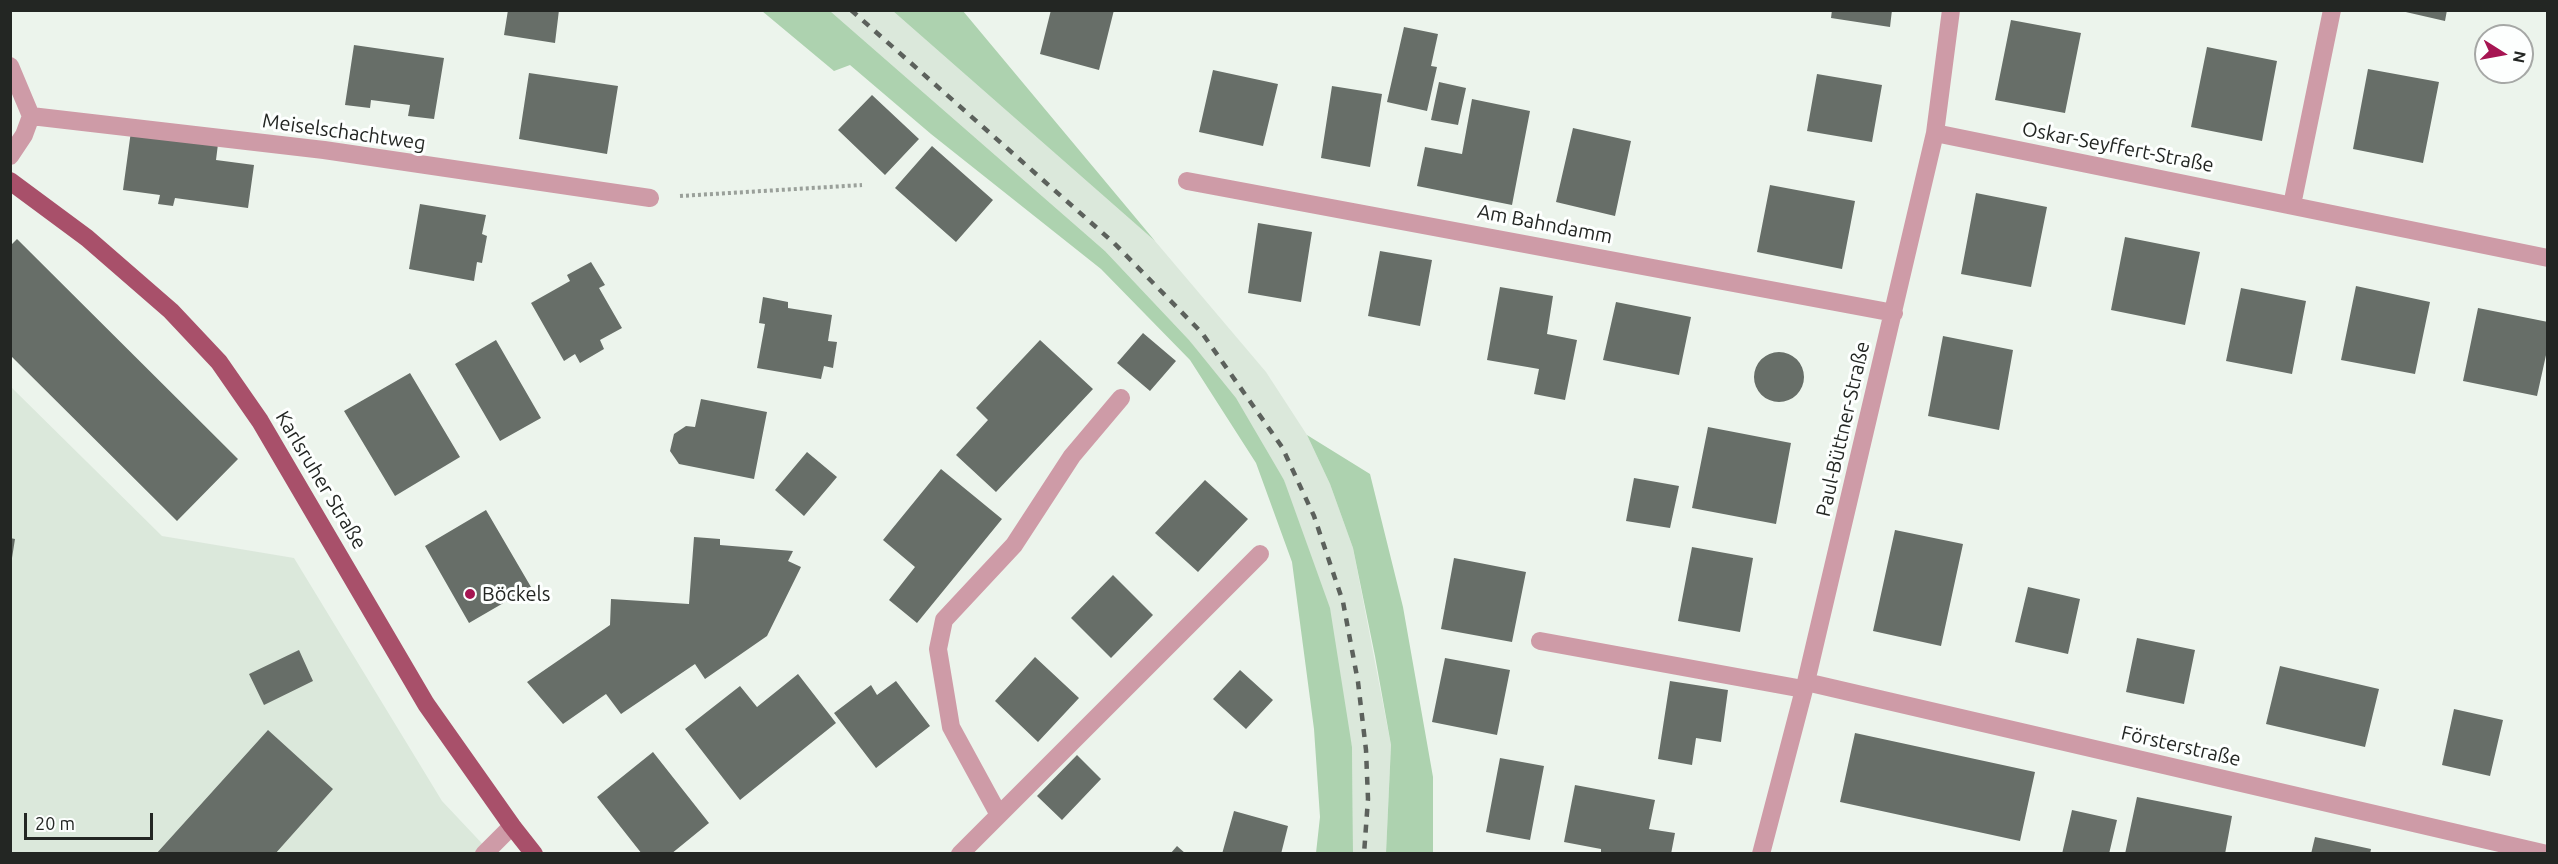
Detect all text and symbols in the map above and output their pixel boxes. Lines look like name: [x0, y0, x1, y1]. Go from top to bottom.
north arrow: [2474, 24, 2534, 84]
text: N: [2510, 49, 2530, 65]
street label: Meiselschachtweg: [261, 109, 427, 155]
street label: Oskar-Seyffert-Straße: [2020, 117, 2216, 177]
street label: Am Bahndamm: [1475, 199, 1615, 249]
street label: Paul-Büttner-Straße: [1811, 339, 1875, 519]
street label: Karlsruher Straße: [270, 407, 372, 553]
place label: Böckels: [482, 582, 550, 606]
marker: Böckels: [463, 587, 477, 601]
street label: Försterstraße: [2119, 721, 2243, 771]
scale bar: [27, 801, 156, 839]
text: 20 m: [35, 813, 75, 833]

